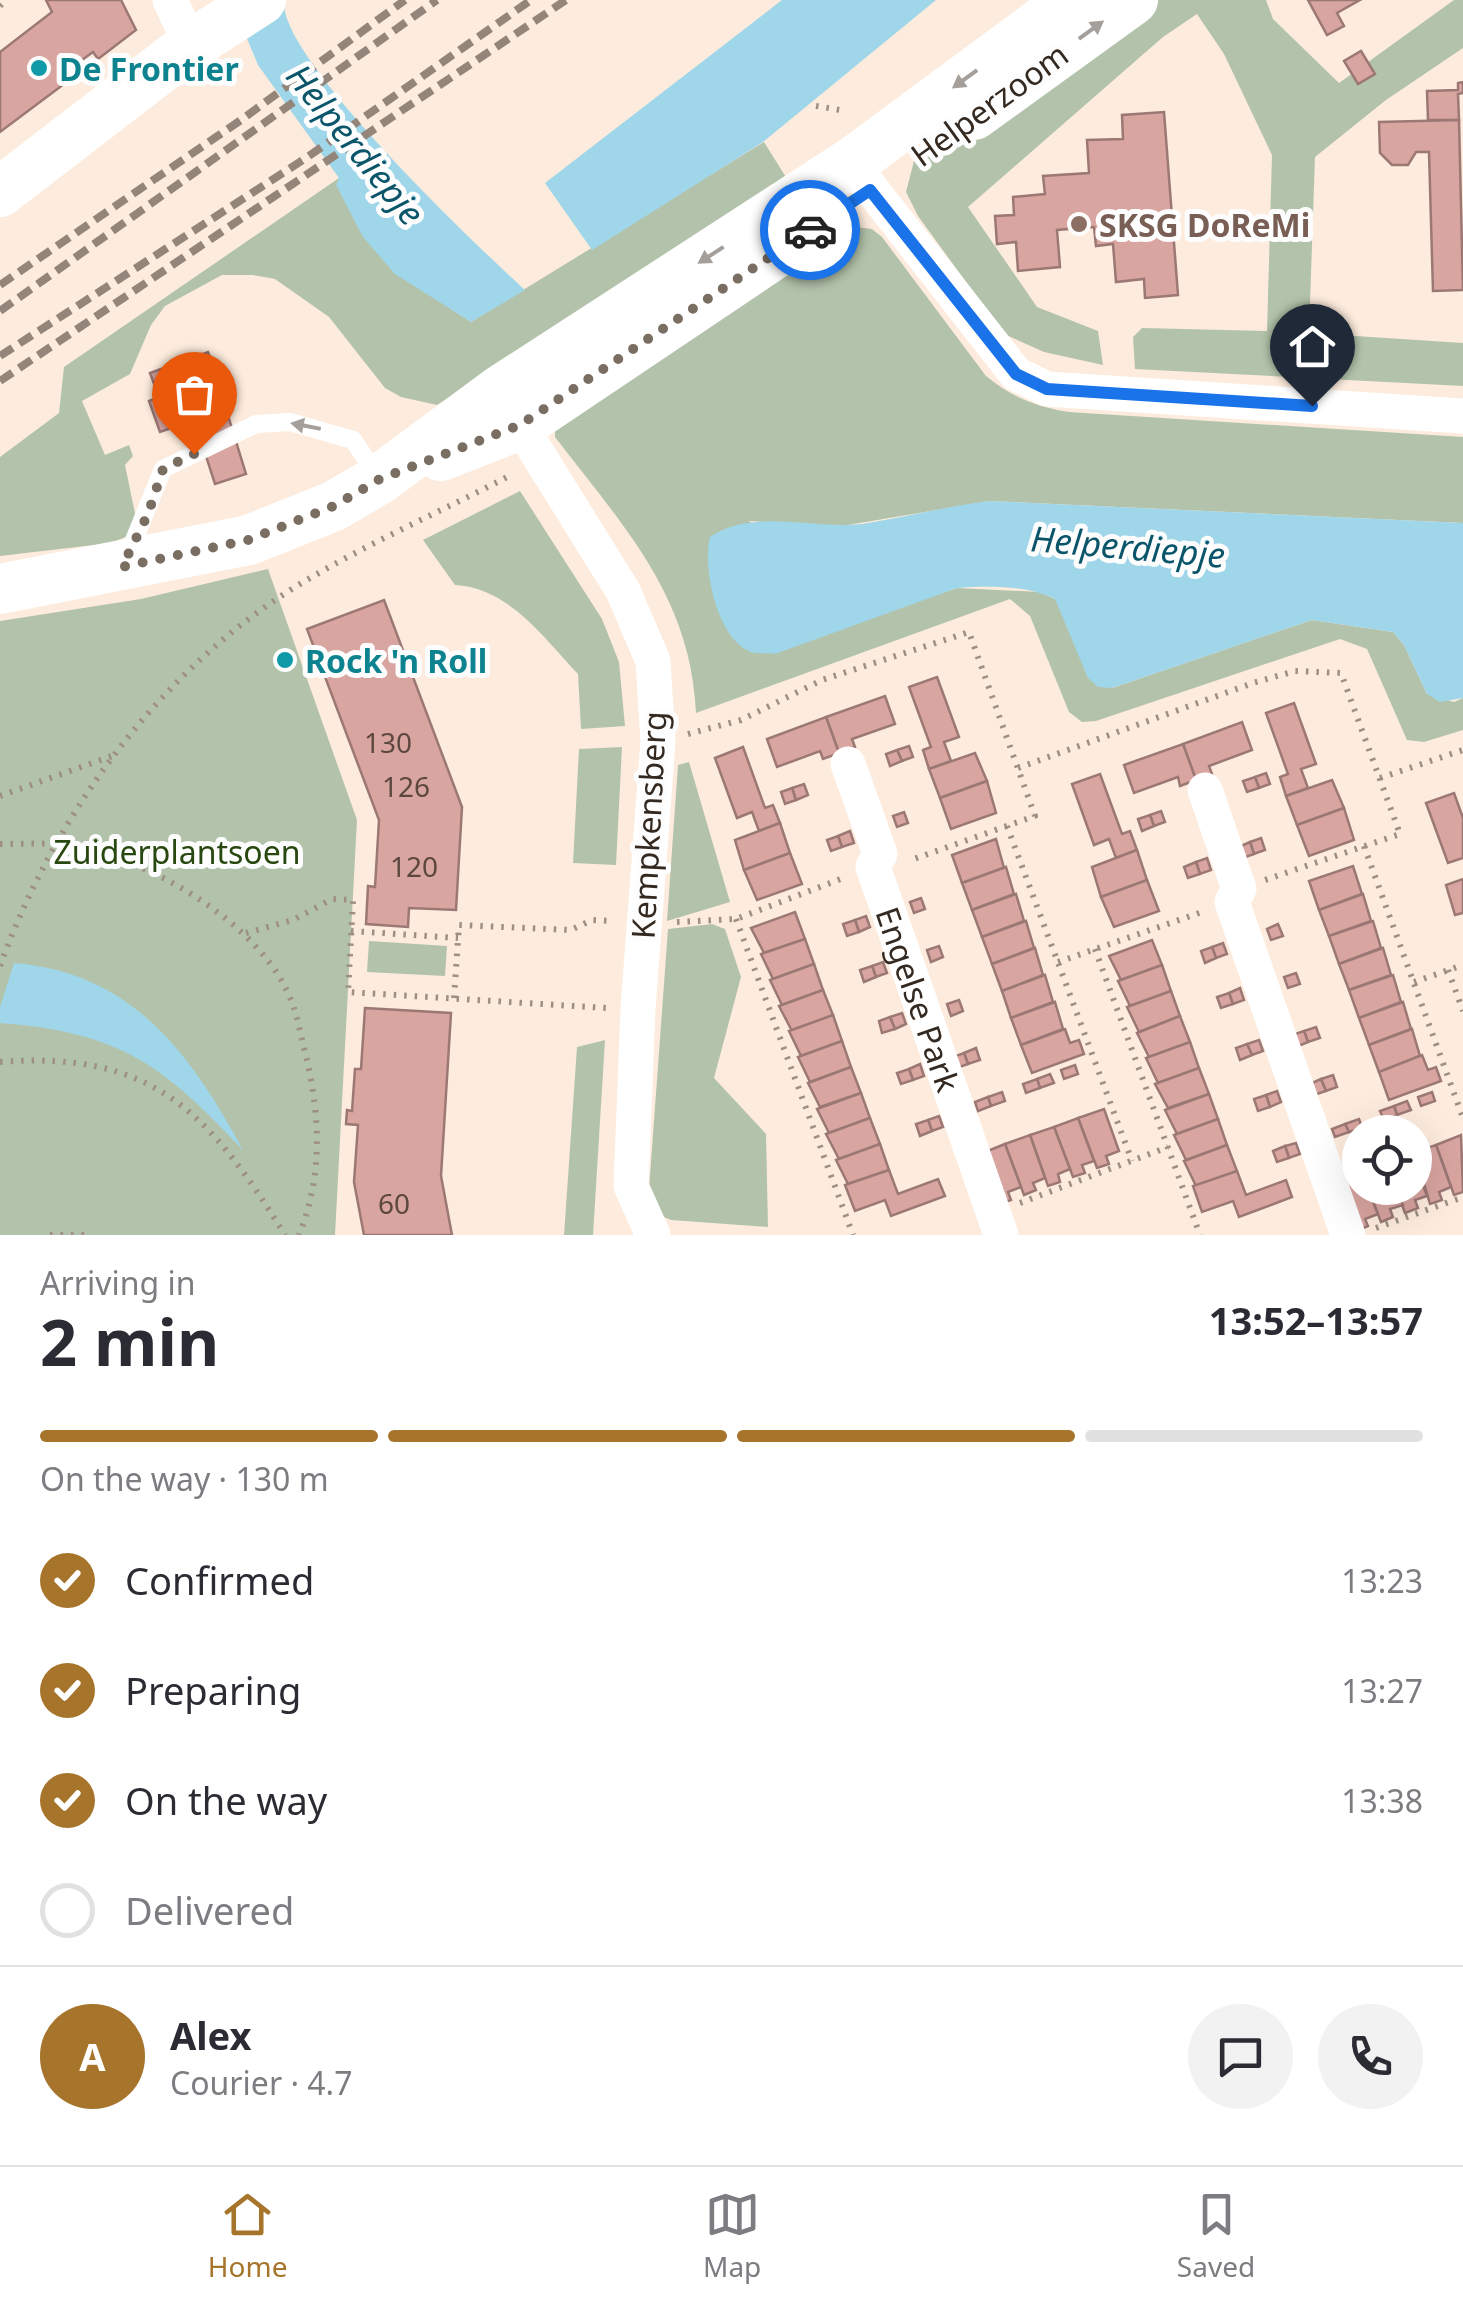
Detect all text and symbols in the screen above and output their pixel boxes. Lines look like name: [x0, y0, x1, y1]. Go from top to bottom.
one-way arrow: [1078, 21, 1104, 40]
street label: Helperzoom: [902, 32, 1076, 176]
place label: De Frontier: [59, 47, 239, 90]
water label: Helperdiepje: [276, 54, 436, 234]
marker: De Frontier: [28, 57, 50, 79]
one-way arrow: [952, 68, 978, 88]
courier: [760, 180, 860, 280]
icon: car: [783, 203, 838, 258]
place label: SKSG DoReMi: [1099, 203, 1310, 246]
marker: SKSG DoReMi: [1068, 213, 1090, 235]
one-way arrow: [697, 245, 724, 263]
pin: [1270, 304, 1355, 407]
icon: home: [1285, 319, 1340, 374]
pin: [152, 352, 237, 455]
icon: bag: [167, 367, 222, 422]
one-way arrow: [290, 418, 321, 433]
water label: Helperdiepje: [1029, 514, 1227, 578]
place label: Rock 'n Roll: [305, 639, 487, 682]
marker: Rock 'n Roll: [274, 649, 296, 671]
street label: Kempkensberg: [621, 710, 675, 940]
house number: 130: [364, 723, 412, 761]
house number: 126: [382, 767, 430, 805]
park label: Zuiderplantsoen: [53, 830, 301, 873]
house number: 120: [390, 847, 438, 885]
street label: Engelse Park: [867, 901, 971, 1097]
map controls: [1342, 1115, 1432, 1205]
button: locate: [1342, 1115, 1432, 1205]
house number: 60: [378, 1184, 410, 1222]
text: Arriving in: [40, 1261, 195, 1304]
text: 13:52–13:57: [1209, 1294, 1423, 1346]
text: 2 min: [40, 1297, 219, 1385]
text: On the way · 130 m: [40, 1457, 329, 1500]
icon: check: [40, 1553, 95, 1608]
text: Confirmed: [125, 1554, 314, 1606]
text: 13:23: [1341, 1559, 1423, 1602]
icon: check: [40, 1663, 95, 1718]
text: Preparing: [125, 1664, 301, 1716]
text: 13:27: [1341, 1669, 1423, 1712]
icon: check: [40, 1773, 95, 1828]
text: On the way: [125, 1774, 327, 1826]
text: 13:38: [1341, 1779, 1423, 1822]
text: Delivered: [125, 1884, 294, 1936]
button: chat: [1188, 2004, 1293, 2109]
button: phone: [1318, 2004, 1423, 2109]
text: Alex: [170, 2009, 252, 2061]
text: A: [79, 2030, 106, 2082]
text: Courier · 4.7: [170, 2061, 353, 2104]
tab: Home: [208, 2187, 287, 2285]
tab: Map: [703, 2187, 761, 2285]
tab: Saved: [1177, 2187, 1255, 2285]

